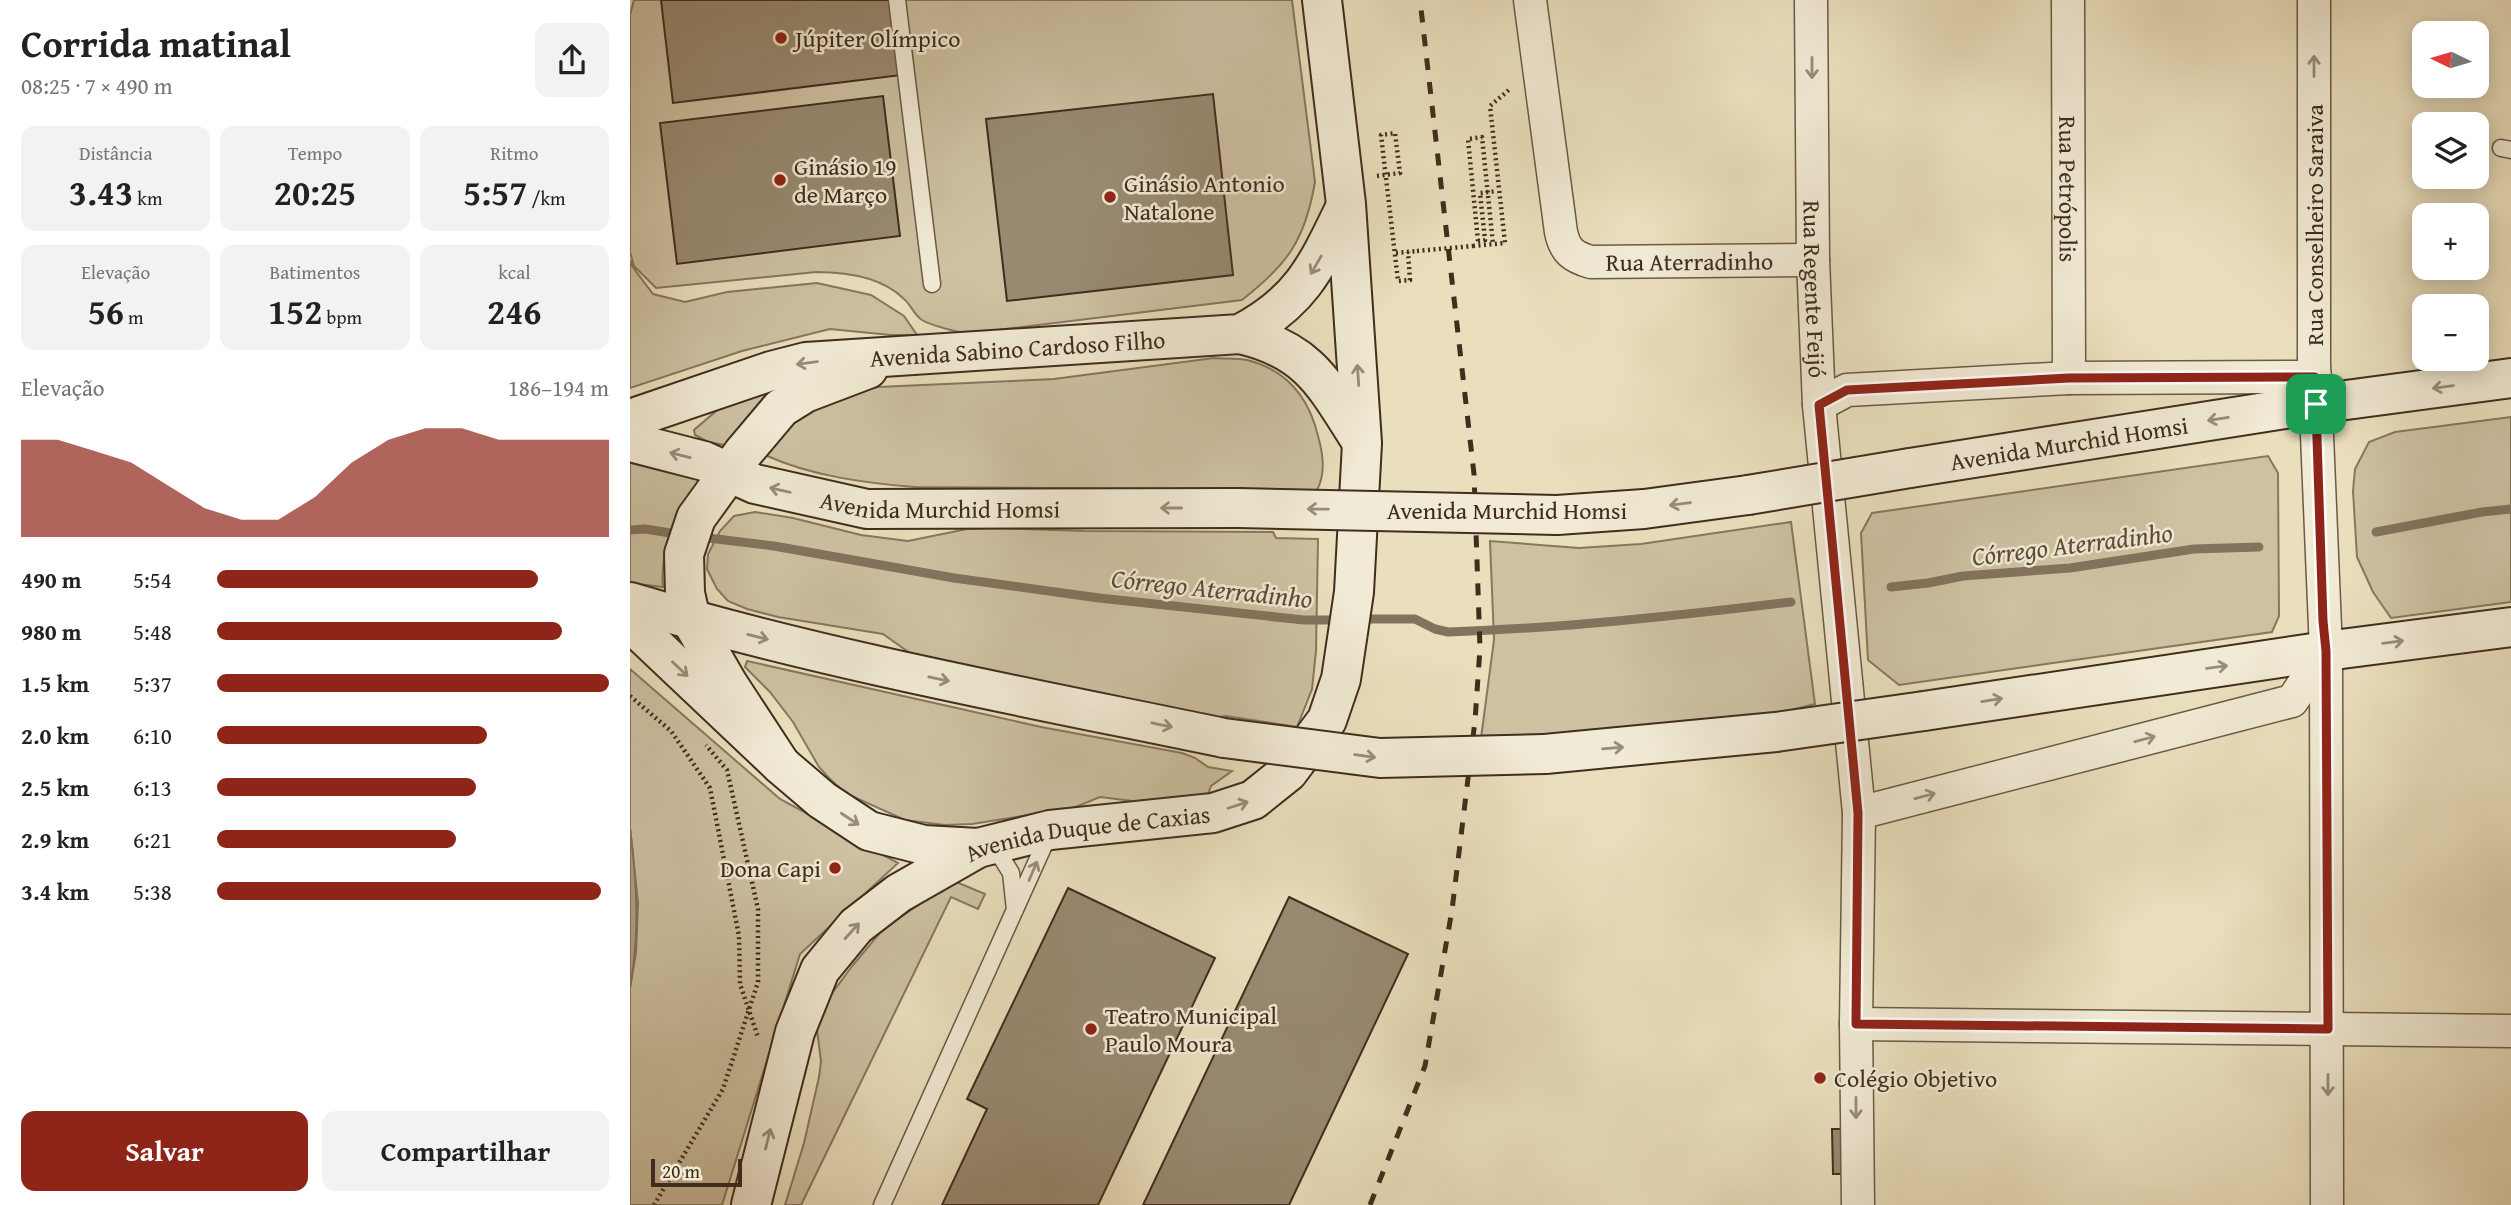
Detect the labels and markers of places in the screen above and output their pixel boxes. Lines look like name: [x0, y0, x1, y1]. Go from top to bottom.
place label: Júpiter Olímpico: [792, 21, 960, 56]
marker: Júpiter Olímpico: [773, 30, 789, 46]
place label: Ginásio 19 de Março: [794, 149, 897, 212]
place label: Ginásio Antonio Natalone: [1124, 166, 1285, 229]
marker: Ginásio 19 de Março: [772, 172, 788, 188]
marker: Ginásio Antonio Natalone: [1102, 189, 1118, 205]
pin: [2286, 374, 2346, 434]
place label: Dona Capi: [720, 851, 821, 886]
marker: Dona Capi: [827, 860, 843, 876]
place label: Teatro Municipal Paulo Moura: [1105, 998, 1277, 1061]
marker: Teatro Municipal Paulo Moura: [1083, 1021, 1099, 1037]
place label: Colégio Objetivo: [1834, 1061, 1997, 1096]
marker: Colégio Objetivo: [1812, 1070, 1828, 1086]

